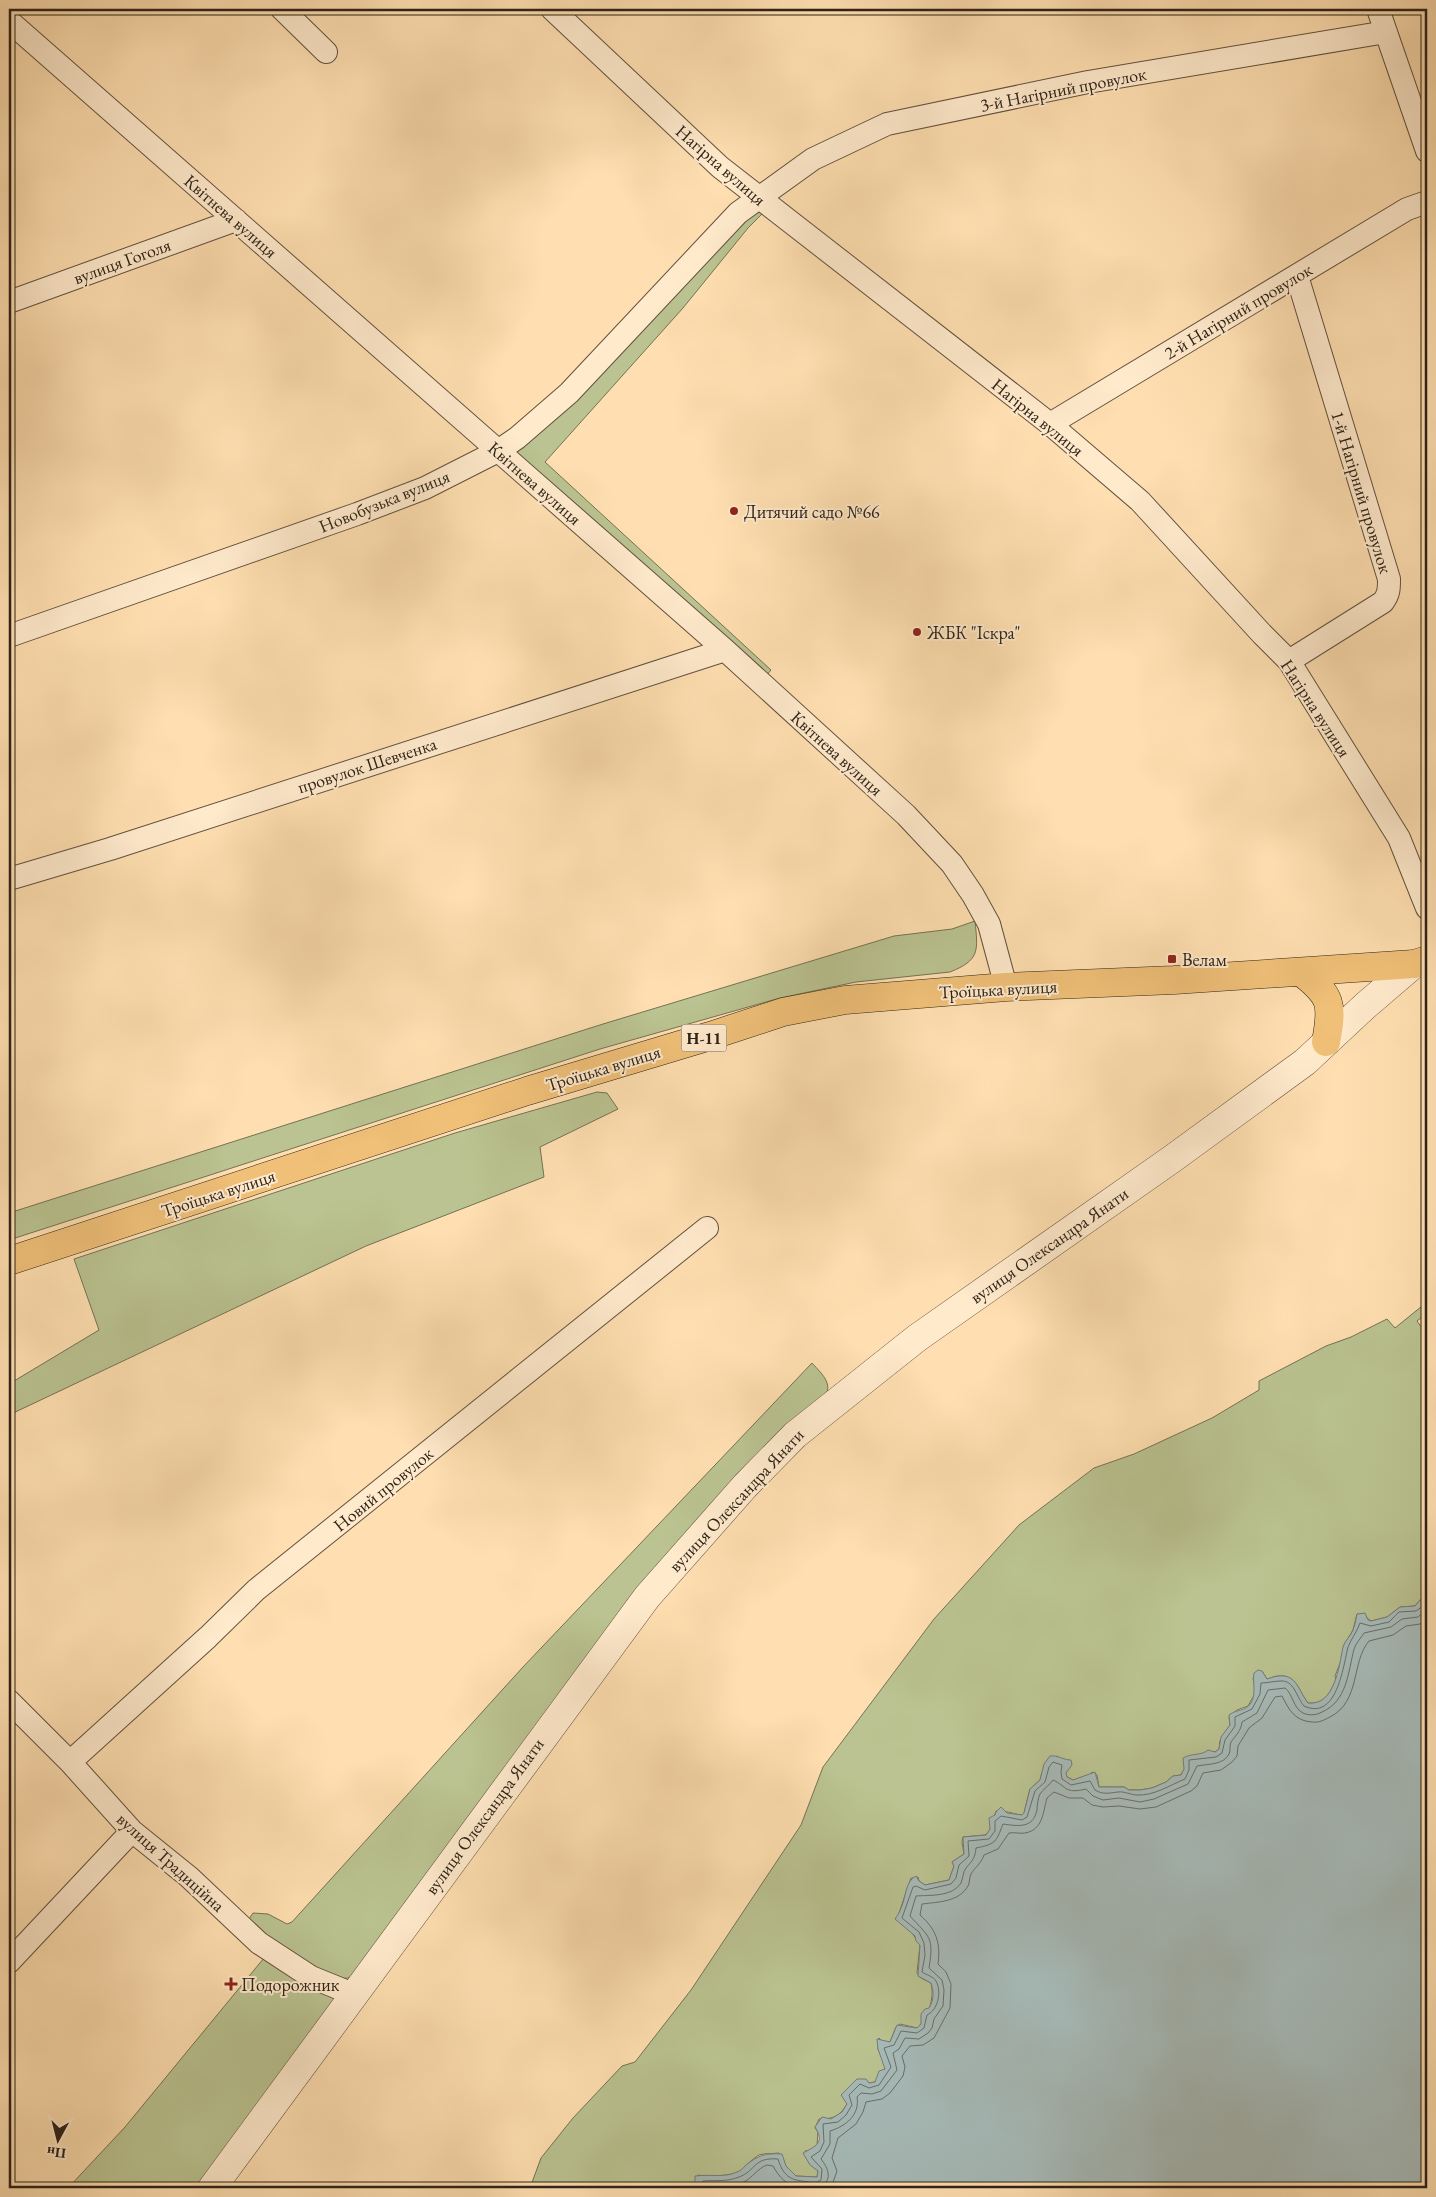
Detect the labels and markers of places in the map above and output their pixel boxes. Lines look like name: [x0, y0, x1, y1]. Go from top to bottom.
place label: Дитячий садо №66: [744, 500, 880, 523]
marker: Дитячий садо №66: [728, 505, 740, 517]
place label: ЖБК "Іскра": [926, 621, 1021, 644]
marker: ЖБК "Іскра": [911, 626, 923, 638]
place label: Велам: [1182, 948, 1227, 971]
marker: Велам: [1166, 953, 1178, 965]
place label: Подорожник: [241, 1973, 340, 1996]
marker: Подорожник: [225, 1978, 237, 1990]

